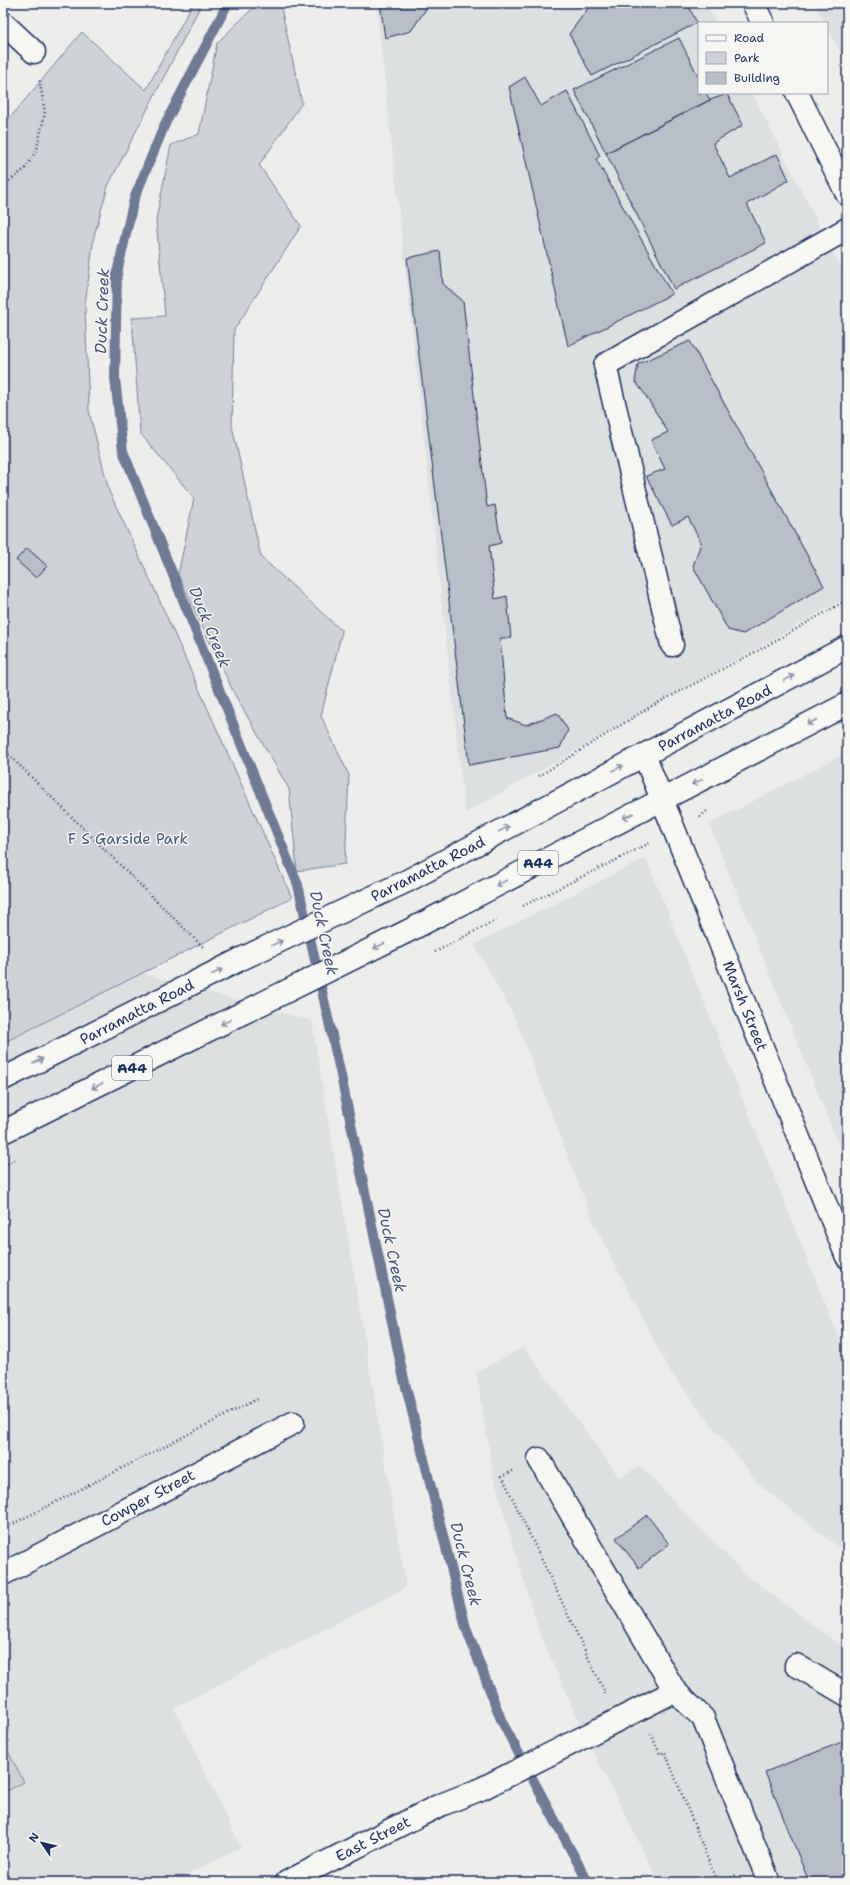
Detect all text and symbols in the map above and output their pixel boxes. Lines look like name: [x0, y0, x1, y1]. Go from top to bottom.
legend: [698, 22, 828, 94]
text: Road: [734, 30, 765, 46]
text: Park: [734, 50, 760, 66]
text: Building: [734, 70, 780, 86]
water label: Duck Creek: [90, 268, 114, 354]
water label: Duck Creek: [184, 583, 236, 671]
one-way arrow: [783, 673, 795, 681]
street label: Parramatta Road: [655, 679, 776, 756]
one-way arrow: [807, 719, 819, 726]
one-way arrow: [612, 764, 624, 771]
one-way arrow: [691, 779, 703, 786]
one-way arrow: [622, 813, 634, 820]
one-way arrow: [498, 825, 510, 833]
park label: F S Garside Park: [68, 829, 188, 849]
street label: Parramatta Road: [367, 831, 489, 906]
road number: A44: [518, 851, 558, 875]
one-way arrow: [495, 880, 507, 888]
water label: Duck Creek: [305, 889, 343, 977]
one-way arrow: [270, 939, 282, 946]
one-way arrow: [374, 943, 386, 950]
street label: Marsh Street: [718, 958, 772, 1054]
one-way arrow: [210, 968, 222, 975]
street label: Parramatta Road: [76, 974, 198, 1049]
one-way arrow: [220, 1019, 232, 1026]
road number: A44: [112, 1056, 152, 1080]
one-way arrow: [32, 1057, 44, 1064]
one-way arrow: [91, 1082, 103, 1090]
water label: Duck Creek: [373, 1206, 411, 1294]
street label: Cowper Street: [97, 1465, 199, 1531]
water label: Duck Creek: [445, 1520, 487, 1608]
street label: East Street: [332, 1812, 414, 1866]
north arrow: [22, 1823, 62, 1863]
text: N: [26, 1829, 43, 1845]

